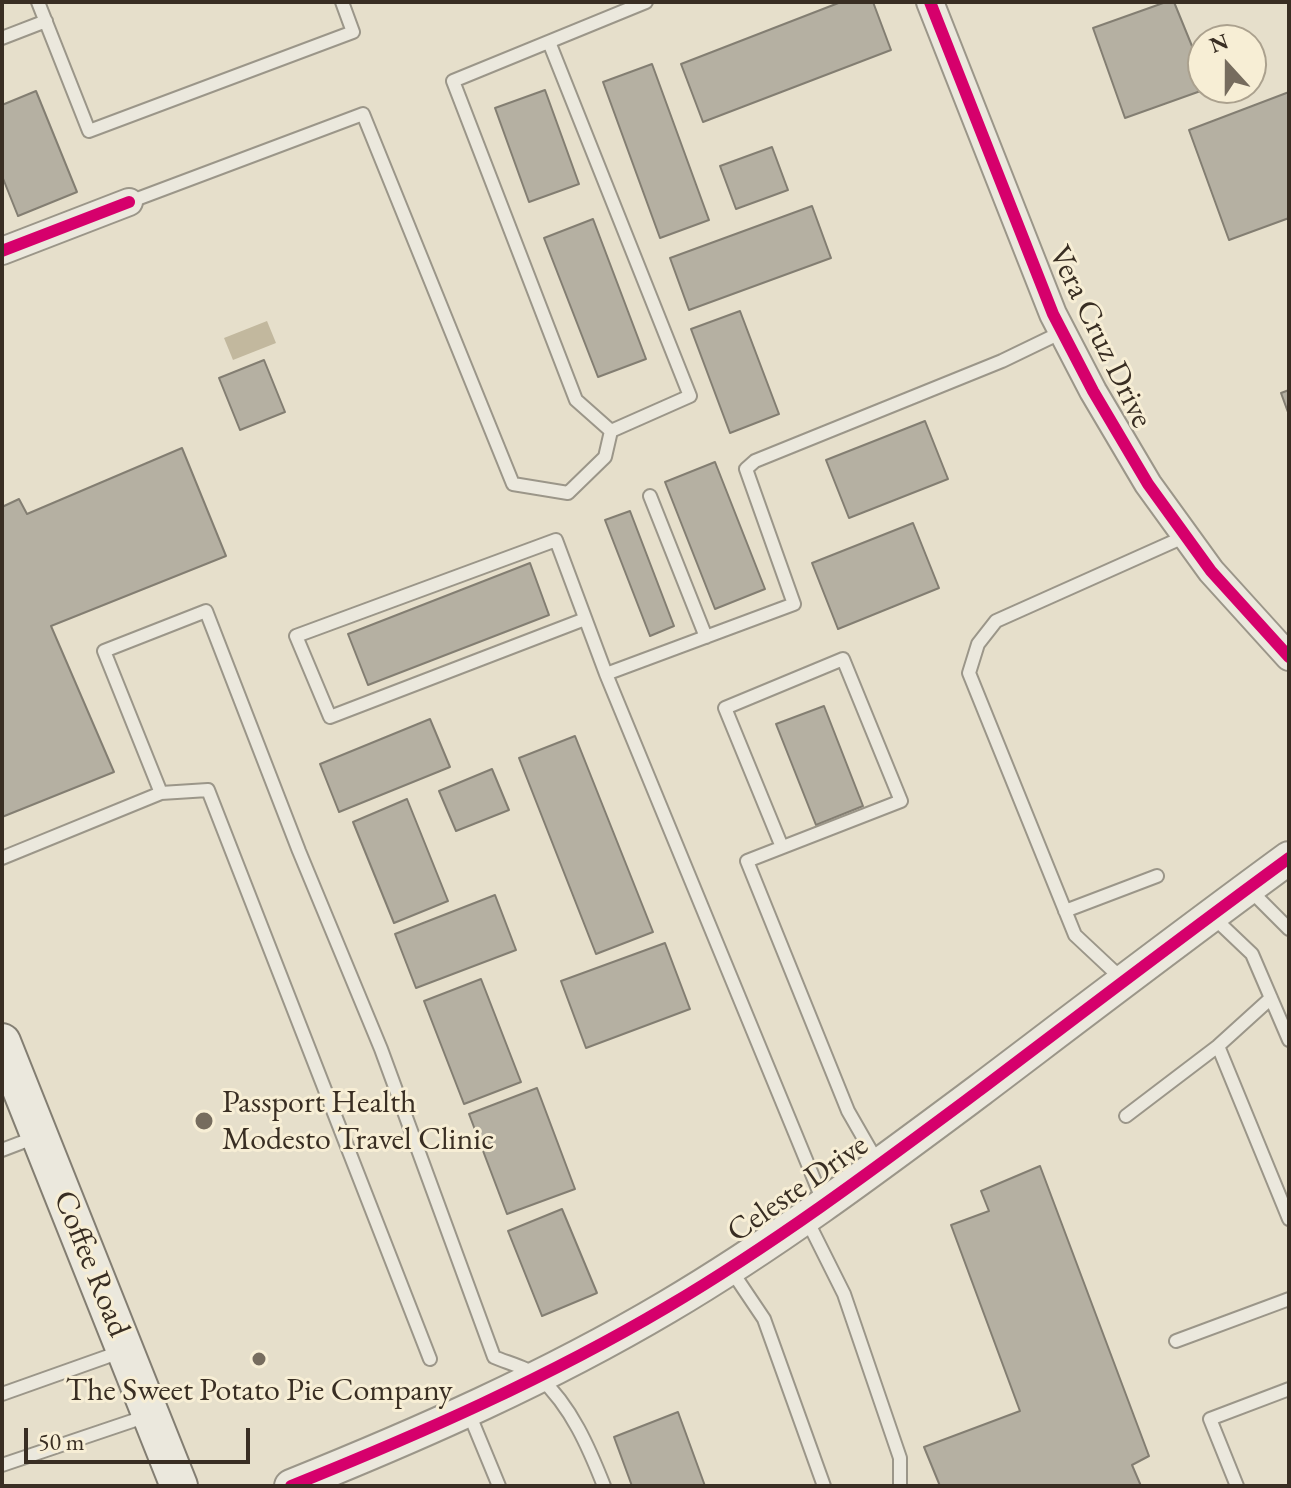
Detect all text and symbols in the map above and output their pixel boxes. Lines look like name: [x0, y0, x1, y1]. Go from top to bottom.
north arrow: [1187, 24, 1267, 104]
text: N: [1205, 26, 1232, 60]
street label: Vera Cruz Drive: [1039, 240, 1161, 434]
place label: Passport Health Modesto Travel Clinic: [222, 1084, 494, 1159]
marker: Passport Health Modesto Travel Clinic: [193, 1110, 215, 1132]
street label: Celeste Drive: [720, 1127, 876, 1251]
street label: Coffee Road: [44, 1185, 138, 1343]
marker: The Sweet Potato Pie Company: [250, 1350, 268, 1368]
place label: The Sweet Potato Pie Company: [65, 1372, 453, 1410]
scale bar: [28, 1412, 254, 1462]
text: 50 m: [38, 1426, 85, 1457]

